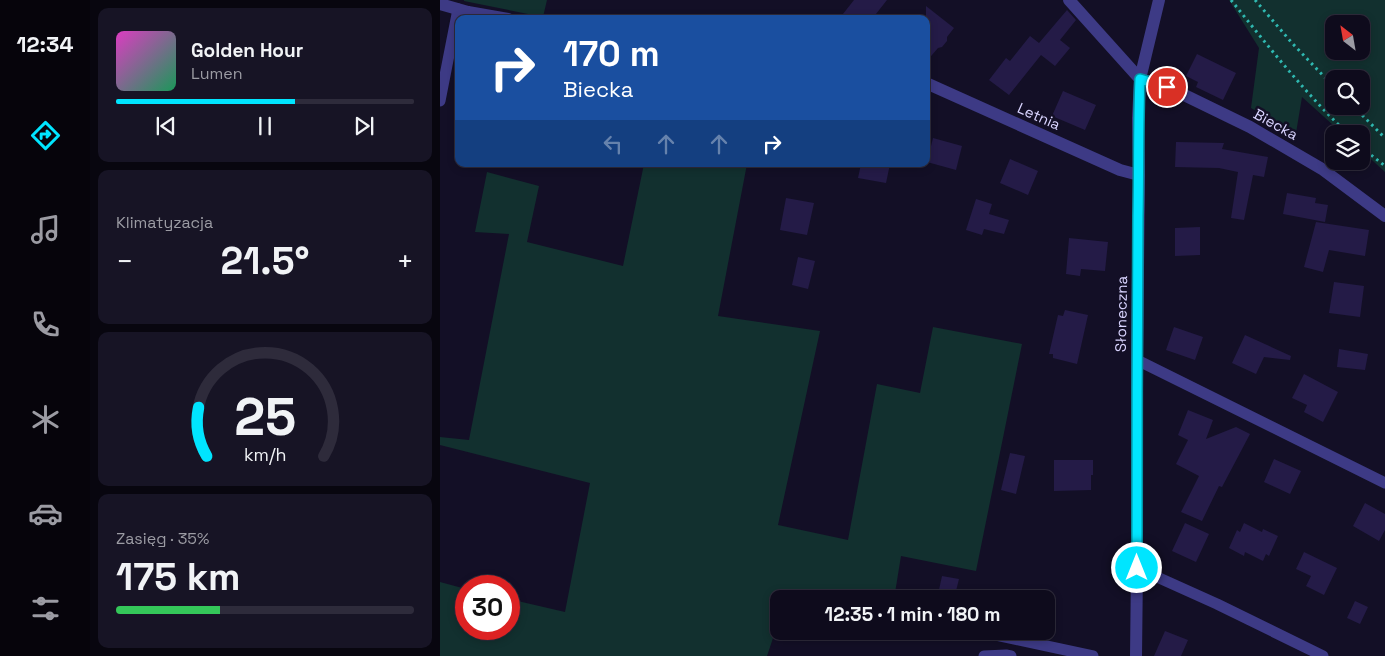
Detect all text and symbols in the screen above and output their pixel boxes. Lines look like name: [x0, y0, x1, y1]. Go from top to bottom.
north arrow: [1325, 15, 1370, 60]
map controls: [1325, 15, 1370, 170]
text: 12:34: [17, 30, 73, 58]
text: 170 m: [563, 32, 660, 76]
icon: right: [480, 35, 545, 100]
text: Golden Hour: [191, 38, 303, 63]
text: Lumen: [191, 63, 243, 84]
pin: [1146, 66, 1188, 108]
button: search: [1325, 70, 1370, 115]
icon: arrive: [1153, 73, 1181, 101]
text: Biecka: [563, 75, 633, 103]
street label: Letnia: [1015, 98, 1064, 134]
street label: Biecka: [1250, 104, 1302, 144]
icon: previous: [152, 112, 180, 140]
icon: pause: [251, 112, 279, 140]
icon: next: [350, 112, 378, 140]
icon: directions: [28, 118, 63, 153]
button: layers: [1325, 125, 1370, 170]
icon: left: [599, 130, 627, 158]
icon: ahead: [652, 130, 680, 158]
icon: ahead: [705, 130, 733, 158]
icon: right: [758, 130, 786, 158]
icon: music: [28, 212, 63, 247]
text: Klimatyzacja: [116, 212, 213, 233]
text: 21.5°: [221, 237, 309, 285]
text: −: [116, 243, 133, 279]
text: +: [397, 243, 414, 279]
street label: Słoneczna: [1111, 275, 1131, 352]
icon: phone: [28, 307, 63, 342]
text: 25: [234, 384, 296, 450]
icon: climate: [28, 402, 63, 437]
text: km/h: [244, 443, 286, 466]
icon: car: [28, 496, 63, 531]
text: Zasięg · 35%: [116, 528, 209, 549]
position arrow: [1110, 541, 1162, 593]
text: 175 km: [116, 553, 241, 601]
speed limit sign: 30: [455, 575, 520, 640]
icon: filters: [28, 591, 63, 626]
text: 12:35 · 1 min · 180 m: [825, 602, 1000, 627]

